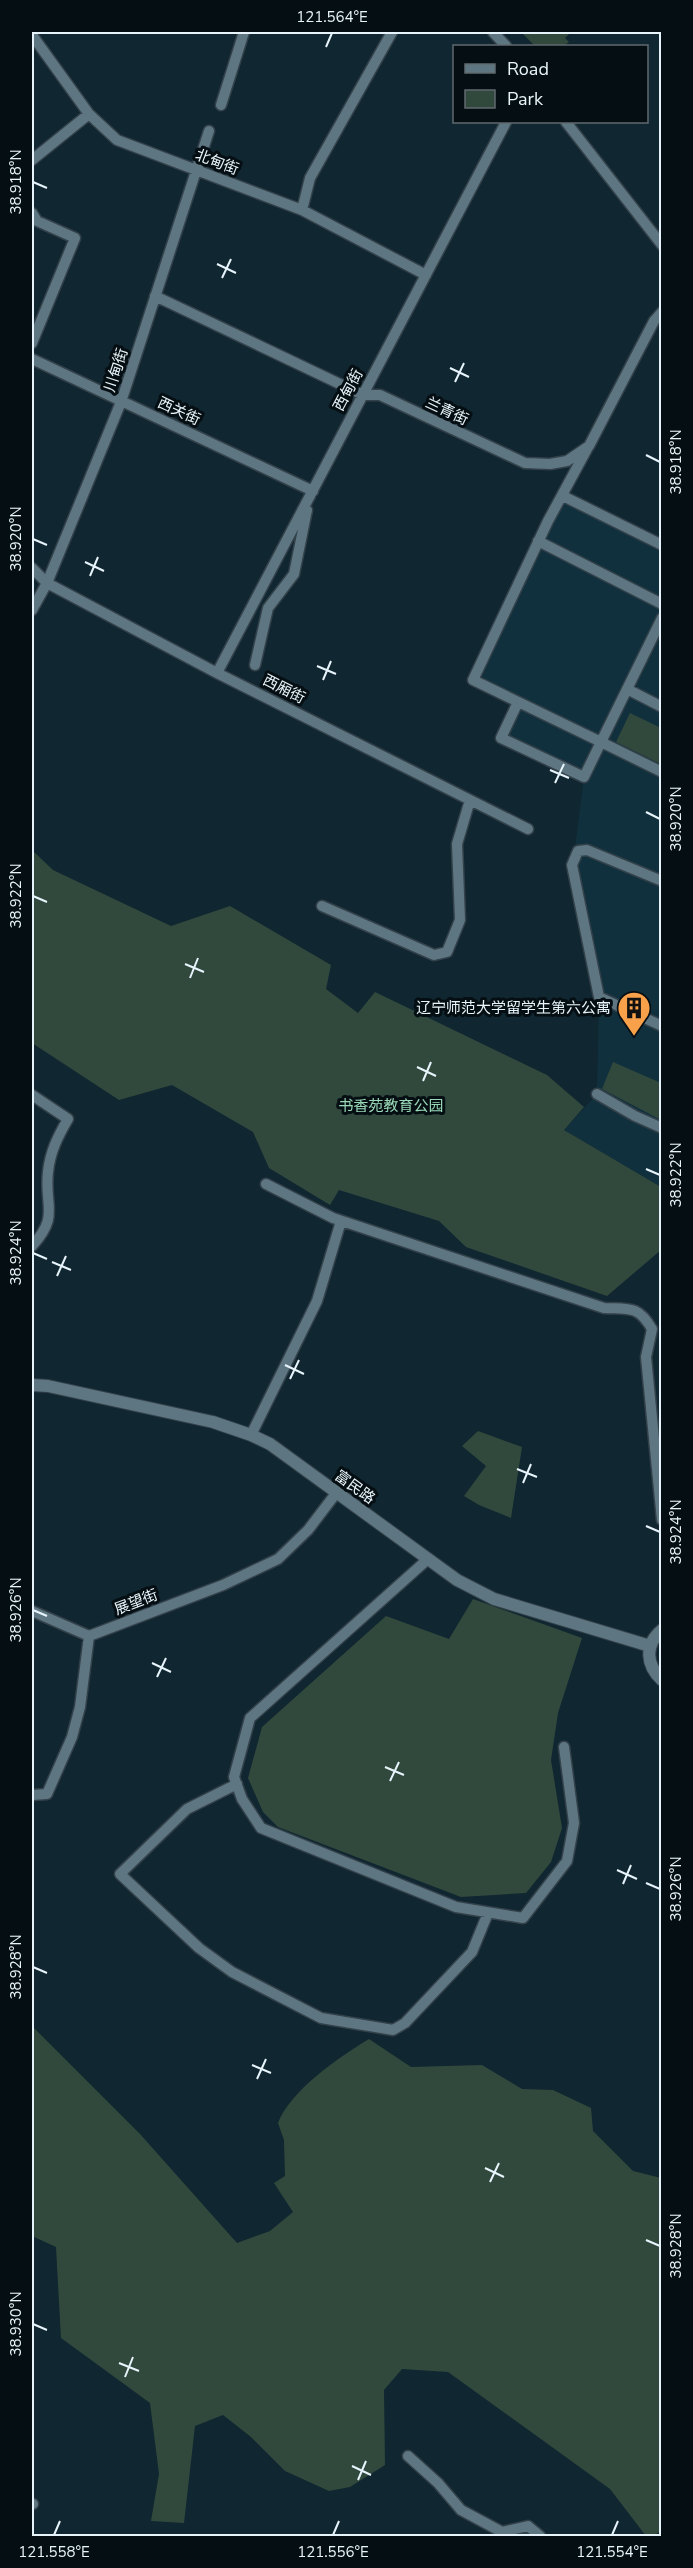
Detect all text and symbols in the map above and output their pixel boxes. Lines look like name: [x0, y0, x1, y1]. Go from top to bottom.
text: 121.564°E: [296, 7, 368, 27]
legend: [453, 45, 648, 123]
text: Road: [507, 57, 549, 81]
text: Park: [507, 87, 544, 111]
street label: 北甸街: [192, 145, 242, 179]
text: 38.918°N: [6, 149, 26, 215]
street label: 川甸街: [100, 346, 132, 394]
street label: 西甸街: [329, 365, 367, 415]
street label: 西关街: [154, 392, 204, 430]
street label: 兰青街: [422, 392, 472, 430]
text: 38.918°N: [666, 429, 686, 495]
text: 38.920°N: [6, 506, 26, 572]
street label: 西厢街: [259, 670, 309, 708]
text: 38.920°N: [666, 786, 686, 852]
text: 38.922°N: [6, 863, 26, 929]
building icon: 辽宁师范大学留学生第六公寓: [616, 990, 652, 1037]
place label: 辽宁师范大学留学生第六公寓: [416, 998, 611, 1018]
park label: 书香苑教育公园: [338, 1096, 444, 1116]
text: 38.922°N: [666, 1142, 686, 1208]
text: 38.924°N: [6, 1220, 26, 1286]
street label: 富民路: [331, 1466, 379, 1508]
text: 38.924°N: [666, 1499, 686, 1565]
text: 38.926°N: [6, 1577, 26, 1643]
street label: 展望街: [111, 1585, 161, 1619]
text: 38.926°N: [666, 1856, 686, 1922]
text: 38.928°N: [6, 1934, 26, 2000]
text: 38.928°N: [666, 2213, 686, 2279]
text: 38.930°N: [6, 2291, 26, 2357]
text: 121.558°E: [18, 2542, 90, 2562]
text: 121.556°E: [297, 2542, 369, 2562]
text: 121.554°E: [576, 2542, 648, 2562]

